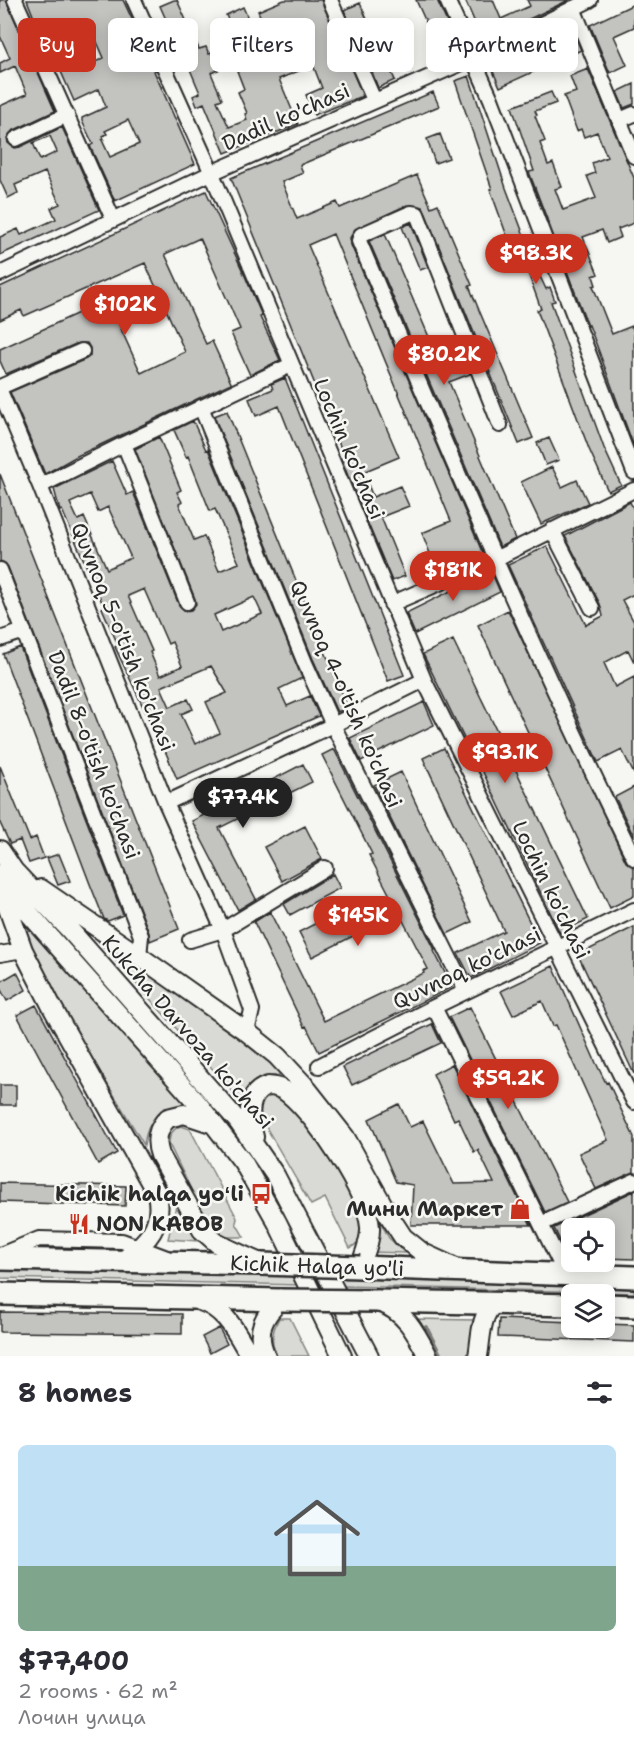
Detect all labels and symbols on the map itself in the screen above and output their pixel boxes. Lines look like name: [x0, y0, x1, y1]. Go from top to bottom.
street label: Dadil ko'chasi: [218, 76, 354, 158]
pin: $98.3K: [487, 234, 585, 285]
pin: $102K: [83, 285, 167, 336]
pin: $80.2K: [395, 335, 493, 386]
street label: Lochin ko'chasi: [307, 374, 391, 524]
street label: Quvnoq 5-o'tish ko'chasi: [64, 518, 182, 756]
pin: $181K: [411, 551, 495, 602]
street label: Quvnoq 4-o'tish ko'chasi: [283, 576, 409, 812]
street label: Dadil 8-o'tish ko'chasi: [41, 647, 147, 863]
pin: $93.1K: [456, 733, 554, 784]
pin: $77.4K: [194, 778, 292, 829]
street label: Lochin ko'chasi: [505, 816, 597, 964]
pin: $145K: [316, 896, 400, 947]
street label: Quvnoq ko'chasi: [388, 920, 546, 1016]
street label: Kukcha Darvoza ko'chasi: [96, 929, 280, 1135]
pin: $59.2K: [459, 1059, 557, 1110]
place label: Kichik halqa yoʻli: [55, 1180, 244, 1208]
bus stop icon: Kichik halqa yoʻli: [249, 1182, 273, 1206]
place label: Мини Маркет: [346, 1195, 503, 1223]
shop icon: Мини Маркет: [508, 1197, 532, 1221]
place label: NON KABOB: [96, 1210, 223, 1238]
restaurant icon: NON KABOB: [67, 1212, 91, 1236]
street label: Kichik Halqa yo'li: [229, 1249, 405, 1283]

